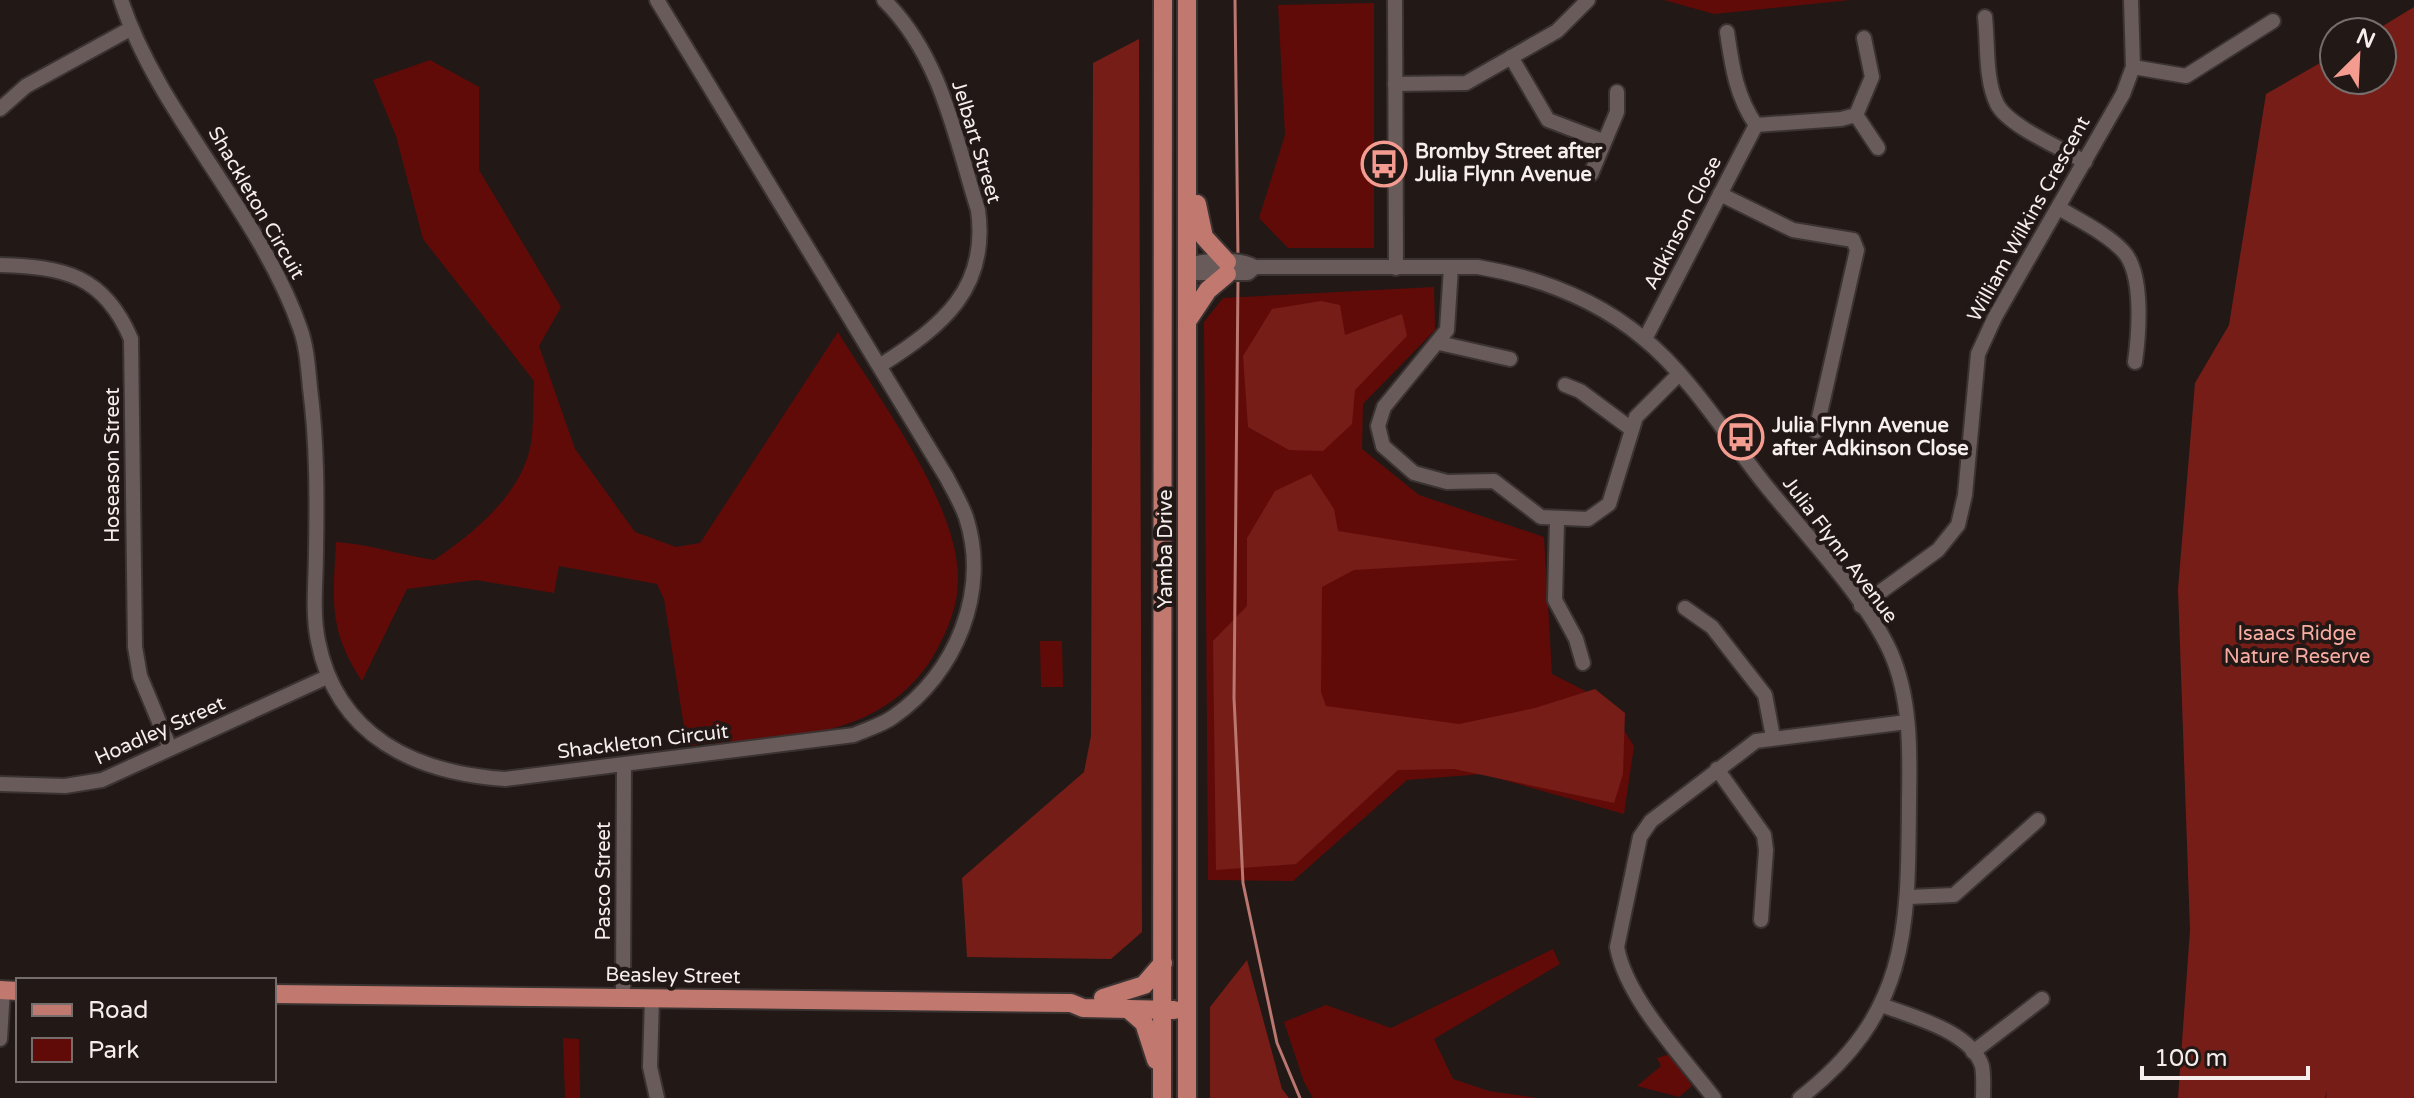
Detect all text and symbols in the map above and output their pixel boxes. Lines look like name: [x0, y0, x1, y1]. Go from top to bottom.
north arrow: [2318, 16, 2398, 96]
text: N: [2352, 23, 2379, 54]
street label: Jelbart Street: [946, 78, 1006, 207]
street label: William Wilkins Crescent: [1962, 112, 2096, 326]
street label: Shackleton Circuit: [203, 122, 310, 284]
bus stop icon: Bromby Street after Julia Flynn Avenue: [1360, 140, 1408, 188]
place label: Bromby Street after Julia Flynn Avenue: [1414, 140, 1603, 187]
street label: Adkinson Close: [1639, 152, 1727, 294]
street label: Hoseason Street: [101, 387, 125, 543]
bus stop icon: Julia Flynn Avenue after Adkinson Close: [1717, 413, 1765, 461]
place label: Julia Flynn Avenue after Adkinson Close: [1771, 414, 1969, 461]
street label: Julia Flynn Avenue: [1777, 472, 1903, 628]
street label: Yamba Drive: [1154, 489, 1178, 609]
park label: Isaacs Ridge Nature Reserve: [2224, 622, 2370, 669]
street label: Hoadley Street: [91, 691, 229, 770]
street label: Shackleton Circuit: [556, 720, 730, 764]
street label: Pasco Street: [592, 821, 616, 940]
street label: Beasley Street: [605, 963, 741, 989]
legend: [16, 978, 276, 1082]
text: Road: [88, 996, 148, 1025]
scale bar: [2142, 1030, 2308, 1080]
text: Park: [88, 1036, 139, 1065]
text: 100 m: [2154, 1044, 2228, 1073]

